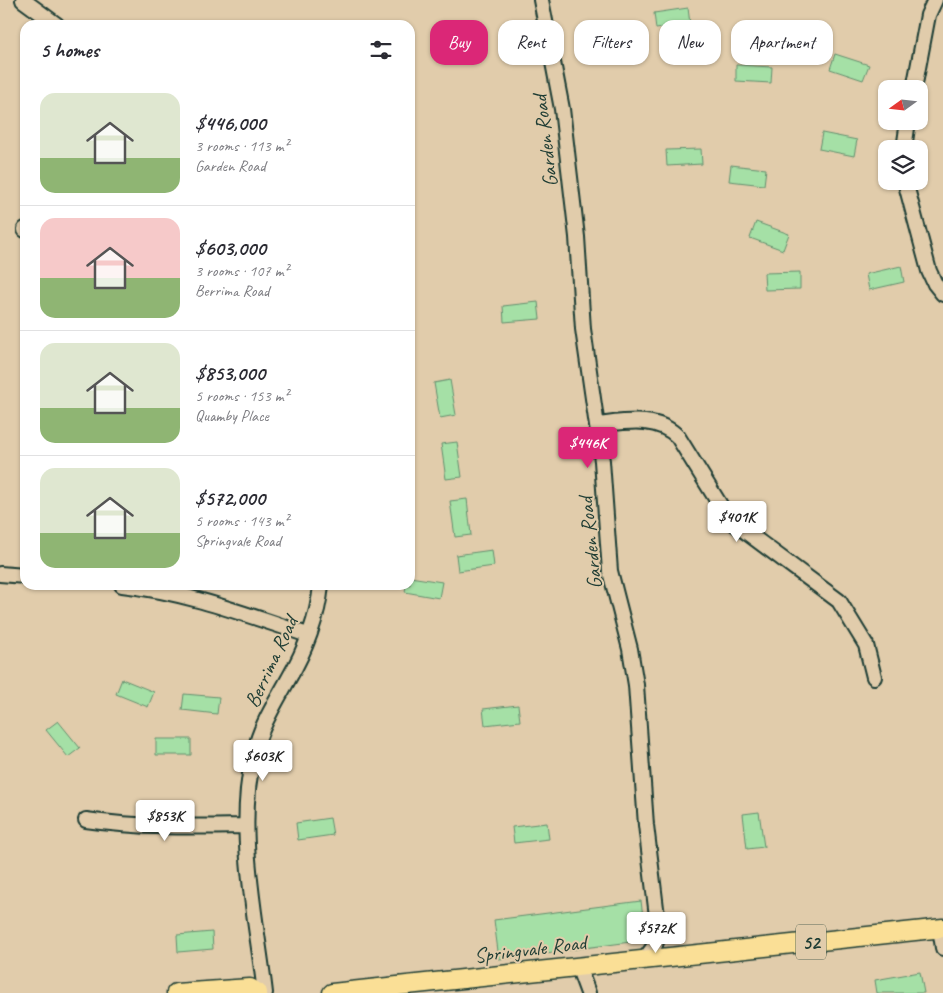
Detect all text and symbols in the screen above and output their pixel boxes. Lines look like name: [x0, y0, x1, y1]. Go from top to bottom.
chip: Buy: [430, 20, 488, 65]
chip: Rent: [498, 20, 564, 65]
chip: Filters: [574, 20, 649, 65]
chip: New: [659, 20, 721, 65]
chip: Apartment: [731, 20, 833, 65]
icon: filters: [367, 36, 395, 64]
text: 5 homes: [40, 37, 99, 63]
north arrow: [878, 80, 928, 130]
map controls: [878, 80, 928, 190]
street label: Garden Road: [526, 90, 564, 188]
text: $446,000: [195, 110, 266, 136]
icon: home: [80, 113, 140, 173]
text: 3 rooms · 113 m²: [195, 136, 289, 156]
button: layers: [878, 140, 928, 190]
text: Garden Road: [195, 156, 265, 176]
text: $603,000: [195, 235, 266, 261]
icon: home: [80, 238, 140, 298]
text: 3 rooms · 107 m²: [195, 261, 289, 281]
text: Berrima Road: [195, 281, 269, 301]
text: $853,000: [195, 360, 265, 386]
icon: home: [80, 363, 140, 423]
text: 5 rooms · 153 m²: [195, 386, 289, 406]
text: Quamby Place: [195, 406, 269, 426]
pin: $446K: [553, 426, 623, 469]
text: $446K: [569, 433, 607, 453]
text: $572,000: [195, 485, 265, 511]
icon: home: [80, 488, 140, 548]
street label: Garden Road: [572, 492, 608, 590]
pin: $401K: [702, 500, 772, 543]
text: $401K: [719, 507, 755, 527]
text: 5 rooms · 143 m²: [195, 511, 289, 531]
text: Springvale Road: [195, 531, 281, 551]
street label: Berrima Road: [239, 609, 305, 712]
pin: $603K: [228, 740, 298, 782]
text: $603K: [244, 746, 282, 766]
pin: $853K: [130, 800, 200, 842]
text: $853K: [147, 806, 183, 826]
pin: $572K: [621, 912, 691, 954]
text: $572K: [638, 918, 674, 938]
road number: 52: [796, 924, 826, 960]
street label: Springvale Road: [473, 929, 591, 969]

